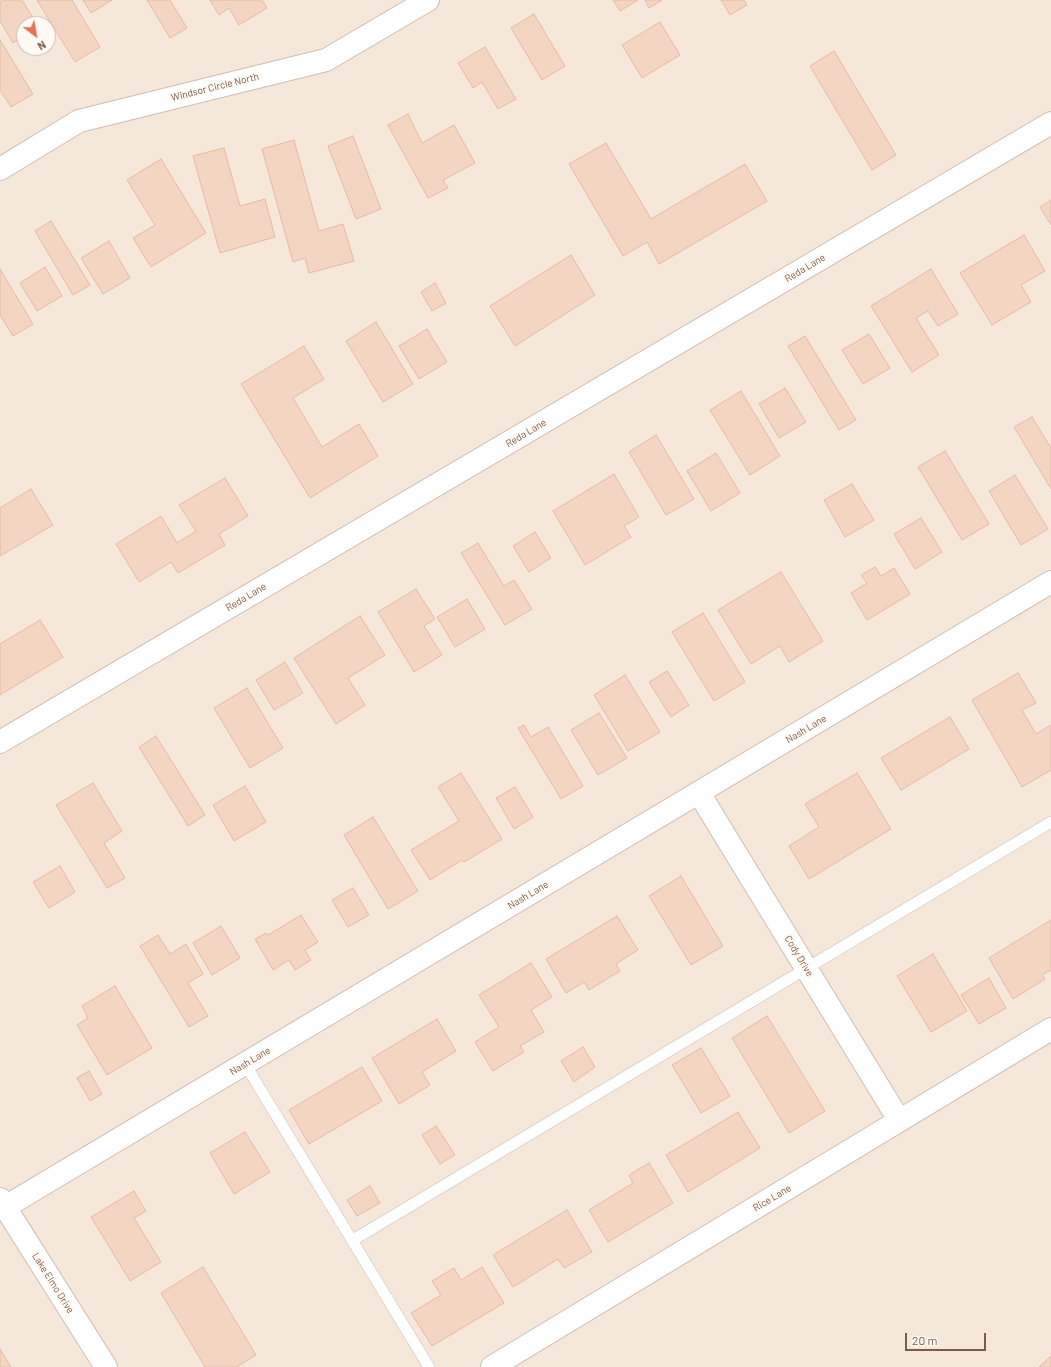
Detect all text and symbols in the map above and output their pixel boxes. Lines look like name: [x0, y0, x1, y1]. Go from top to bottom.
north arrow: [16, 16, 56, 56]
text: N: [35, 38, 48, 53]
street label: Windsor Circle North: [170, 70, 260, 104]
street label: Reda Lane: [782, 251, 828, 285]
street label: Reda Lane: [503, 416, 549, 450]
street label: Reda Lane: [223, 580, 269, 614]
street label: Nash Lane: [783, 712, 829, 746]
street label: Nash Lane: [505, 878, 551, 912]
street label: Cody Drive: [782, 933, 816, 979]
street label: Nash Lane: [227, 1044, 273, 1078]
street label: Rice Lane: [751, 1182, 793, 1214]
street label: Lake Elmo Drive: [30, 1250, 76, 1316]
scale bar: [907, 1325, 988, 1351]
text: 20 m: [912, 1333, 938, 1347]

